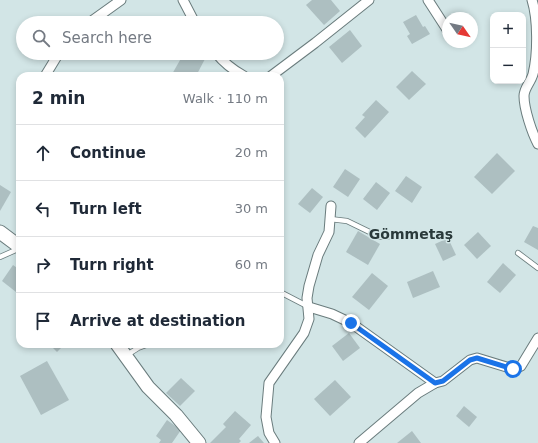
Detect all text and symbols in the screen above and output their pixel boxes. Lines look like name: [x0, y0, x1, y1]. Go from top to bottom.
north arrow: [442, 12, 478, 48]
map controls: [490, 12, 526, 84]
button: +: [490, 12, 526, 48]
search box: [16, 16, 284, 60]
icon: search: [30, 27, 52, 49]
text: Search here: [62, 29, 152, 47]
button: −: [490, 48, 526, 84]
text: 2 min: [32, 88, 85, 108]
text: Walk · 110 m: [183, 91, 268, 106]
icon: ahead: [32, 142, 54, 164]
text: Continue: [70, 144, 146, 162]
text: 20 m: [235, 145, 268, 160]
icon: left: [32, 198, 54, 220]
text: Turn left: [70, 200, 142, 218]
text: 30 m: [235, 201, 268, 216]
district label: Gömmetaş: [369, 226, 453, 242]
icon: right: [32, 254, 54, 276]
text: Turn right: [70, 256, 154, 274]
text: 60 m: [235, 257, 268, 272]
icon: arrive: [32, 310, 54, 332]
text: Arrive at destination: [70, 312, 245, 330]
route end: [342, 314, 360, 332]
route start: [504, 360, 522, 378]

